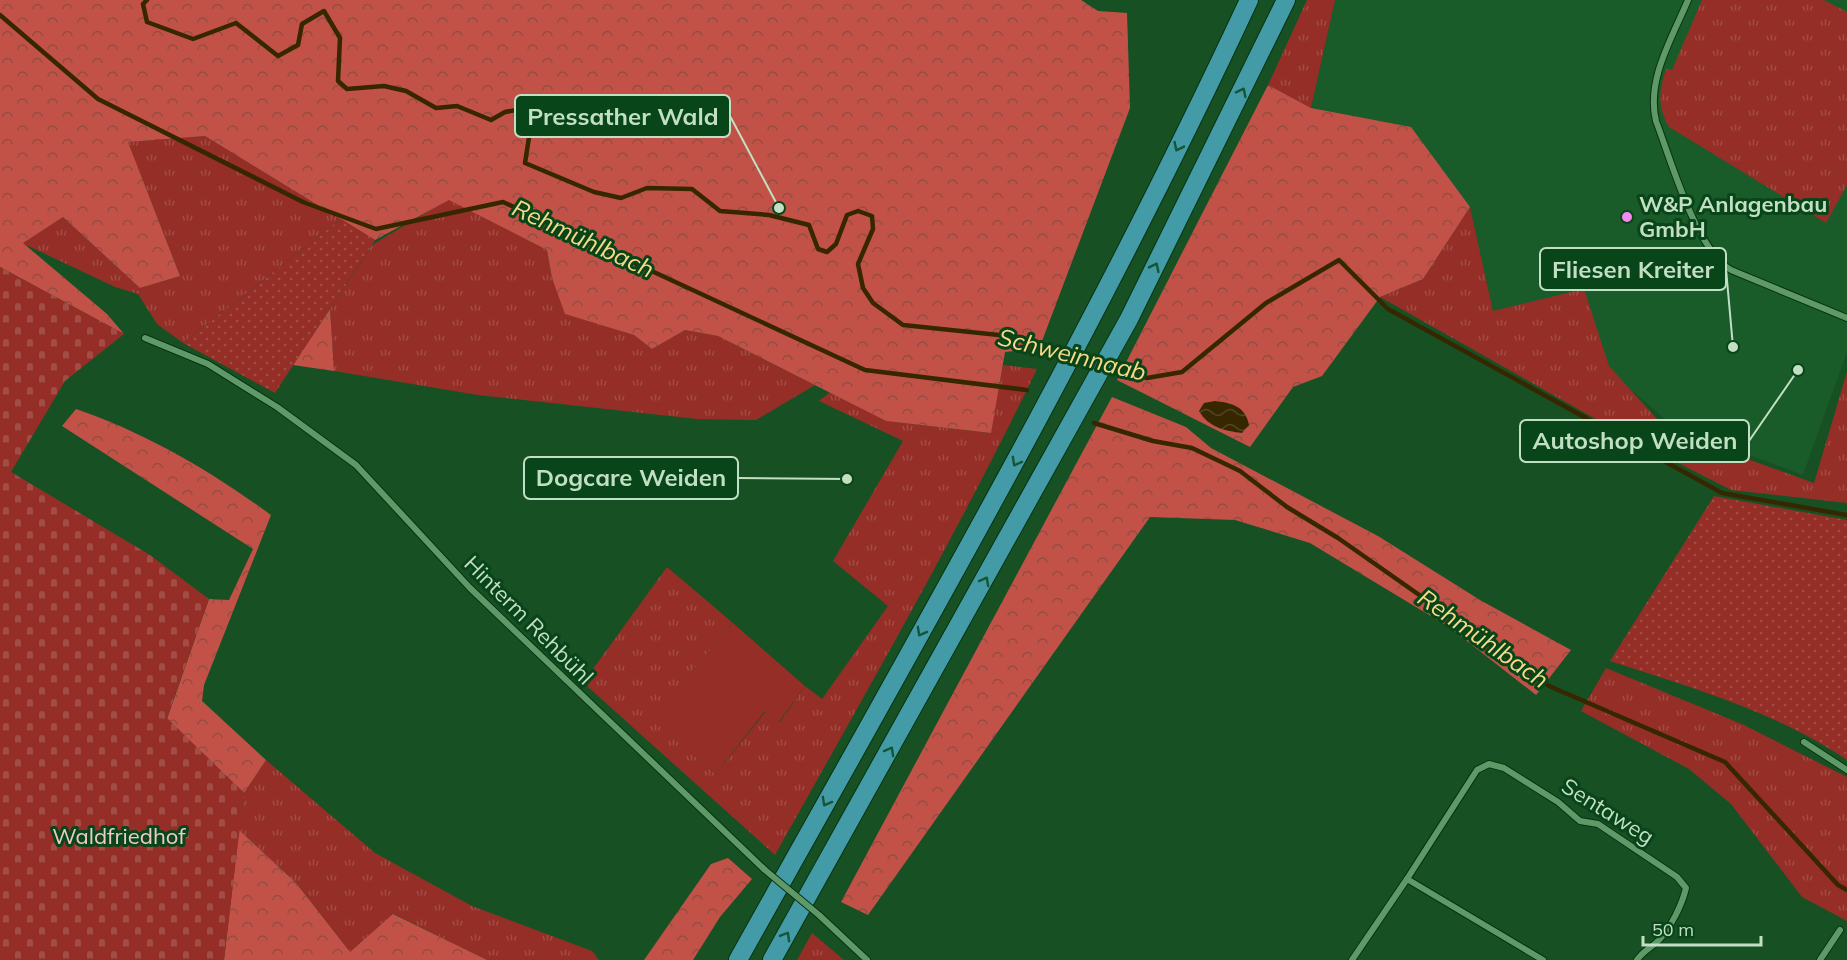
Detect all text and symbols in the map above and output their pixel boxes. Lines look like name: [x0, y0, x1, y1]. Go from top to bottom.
one-way arrow: [1235, 88, 1247, 99]
callout: Pressather Wald: [515, 95, 730, 137]
text: Pressather Wald: [527, 101, 719, 131]
one-way arrow: [1174, 141, 1185, 152]
place label: W&P Anlagenbau GmbH: [1639, 190, 1827, 243]
water label: Rehmühlbach: [508, 192, 659, 284]
marker: W&P Anlagenbau GmbH: [1620, 210, 1634, 224]
callout: Fliesen Kreiter: [1540, 248, 1726, 290]
text: Fliesen Kreiter: [1552, 254, 1714, 284]
one-way arrow: [1148, 262, 1160, 273]
water label: Schweinnaab: [995, 321, 1149, 387]
callout: Autoshop Weiden: [1520, 420, 1749, 462]
text: Autoshop Weiden: [1533, 425, 1737, 455]
one-way arrow: [1012, 456, 1023, 466]
callout: Dogcare Weiden: [524, 457, 738, 499]
text: Dogcare Weiden: [536, 462, 726, 492]
street label: Hinterm Rehbühl: [458, 549, 600, 691]
one-way arrow: [978, 576, 990, 587]
water label: Rehmühlbach: [1412, 582, 1555, 694]
one-way arrow: [917, 626, 928, 636]
one-way arrow: [883, 747, 894, 757]
street label: Sentaweg: [1557, 772, 1659, 850]
one-way arrow: [822, 796, 833, 806]
park label: Waldfriedhof: [52, 822, 186, 850]
scale bar: [1643, 909, 1762, 947]
text: 50 m: [1652, 918, 1694, 941]
one-way arrow: [778, 932, 790, 942]

